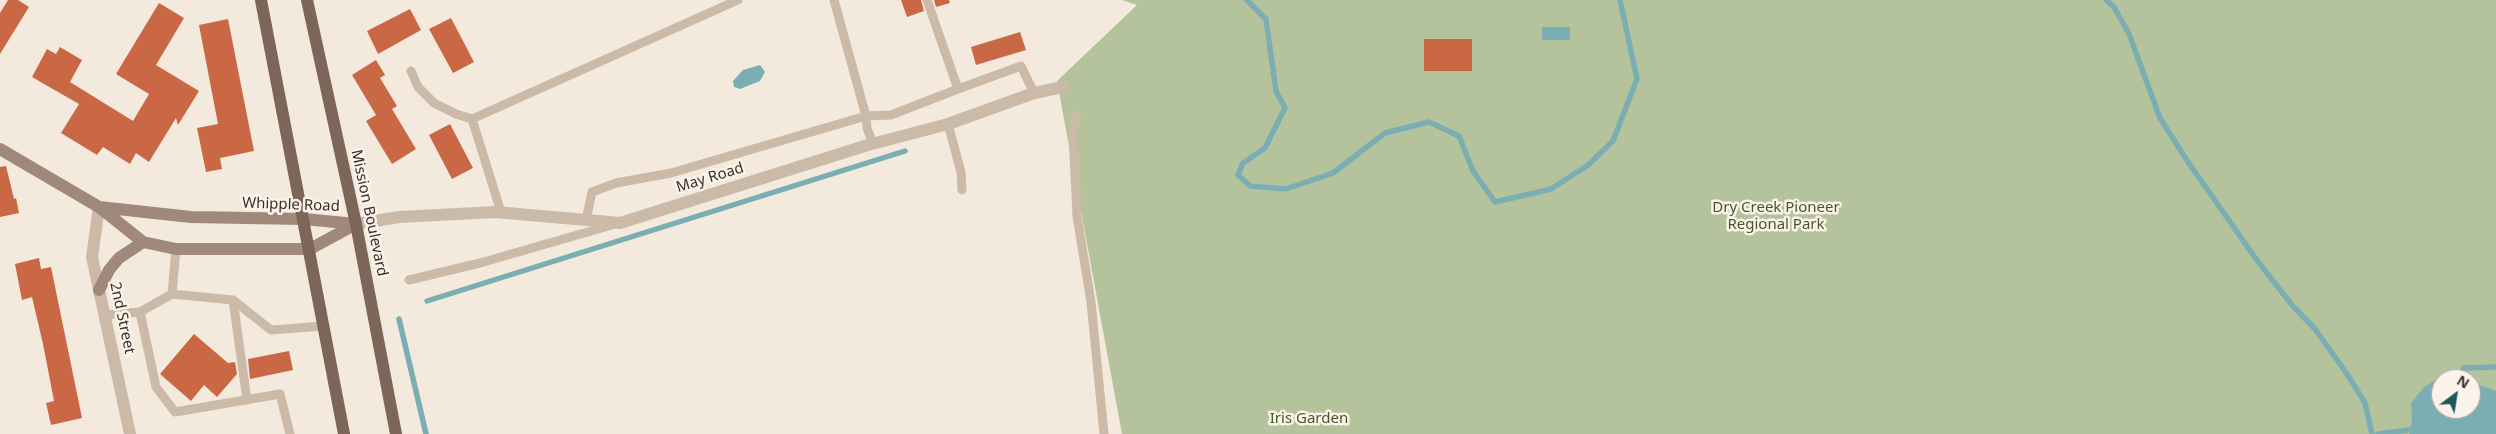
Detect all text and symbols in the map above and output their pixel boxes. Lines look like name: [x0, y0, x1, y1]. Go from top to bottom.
street label: Mission Boulevard: [347, 148, 391, 278]
street label: May Road: [674, 159, 746, 197]
street label: Whipple Road: [242, 194, 340, 216]
park label: Dry Creek Pioneer Regional Park: [1712, 199, 1840, 234]
street label: 2nd Street: [106, 280, 138, 356]
north arrow: [2431, 369, 2481, 419]
text: N: [2454, 370, 2473, 393]
park label: Iris Garden: [1270, 410, 1348, 428]

